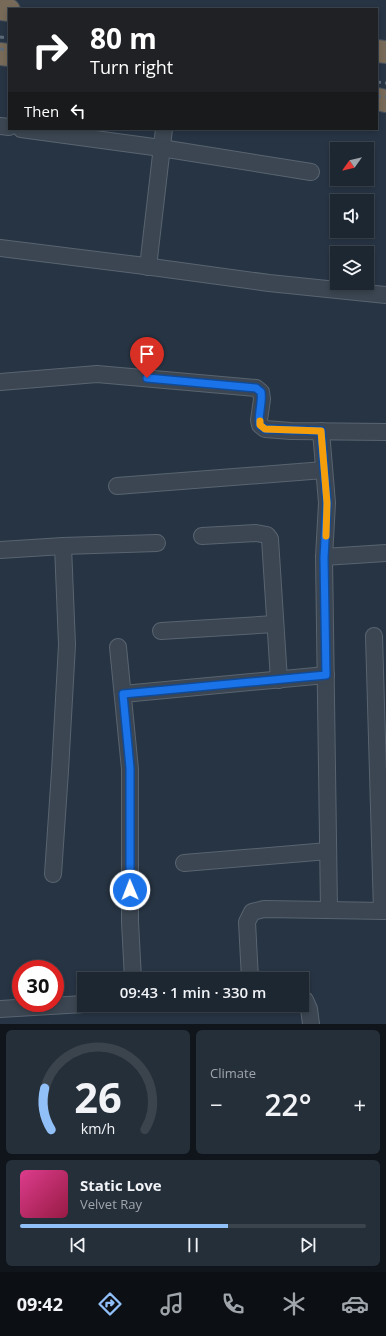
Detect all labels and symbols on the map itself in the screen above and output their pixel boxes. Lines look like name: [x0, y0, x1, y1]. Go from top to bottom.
north arrow: [330, 142, 374, 186]
pin: [130, 337, 164, 378]
position arrow: [109, 869, 151, 911]
speed limit sign: 30: [12, 960, 64, 1012]

